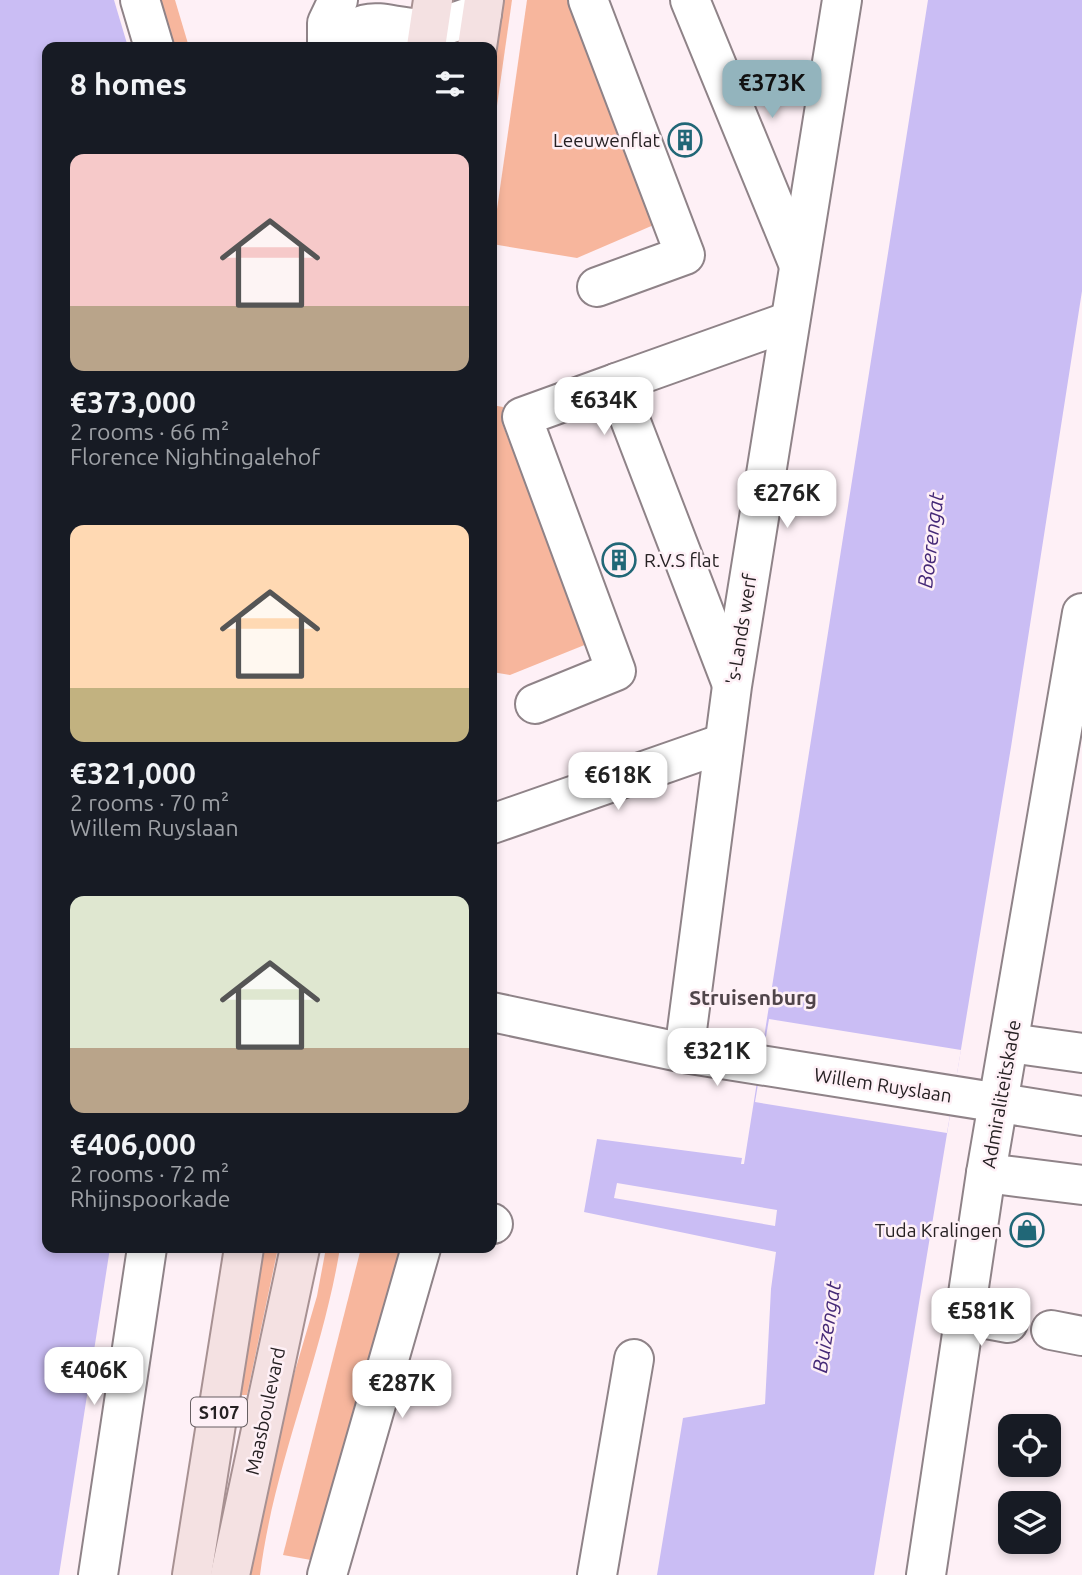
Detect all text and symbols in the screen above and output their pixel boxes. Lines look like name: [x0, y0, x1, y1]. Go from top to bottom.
pin: €373K: [723, 60, 821, 120]
icon: filters: [431, 65, 469, 103]
text: 8 homes: [70, 67, 187, 101]
text: €373K: [738, 70, 806, 95]
building icon: Leeuwenflat: [666, 121, 704, 159]
place label: Leeuwenflat: [553, 129, 661, 151]
icon: home: [207, 200, 333, 326]
pin: €634K: [555, 378, 653, 437]
text: €373,000: [70, 385, 196, 419]
text: €634K: [570, 387, 638, 412]
text: 2 rooms · 66 m²: [70, 419, 229, 444]
text: Florence Nightingalehof: [70, 444, 320, 469]
pin: €276K: [738, 470, 836, 530]
text: €276K: [753, 480, 821, 505]
water label: Boerengat: [912, 490, 948, 589]
building icon: R.V.S flat: [600, 541, 638, 579]
place label: R.V.S flat: [644, 549, 720, 571]
icon: home: [207, 571, 333, 697]
street label: 's-Lands werf: [721, 571, 761, 686]
pin: €618K: [569, 752, 667, 812]
text: €321,000: [70, 756, 196, 790]
text: €618K: [584, 762, 652, 787]
text: 2 rooms · 70 m²: [70, 790, 229, 815]
text: Willem Ruyslaan: [70, 815, 239, 840]
icon: home: [207, 942, 333, 1068]
district label: Struisenburg: [689, 985, 817, 1009]
street label: Admiraliteitskade: [977, 1018, 1025, 1170]
pin: €321K: [668, 1028, 766, 1088]
text: €321K: [683, 1038, 751, 1063]
street label: Willem Ruyslaan: [813, 1063, 953, 1107]
text: €406,000: [70, 1127, 196, 1161]
text: 2 rooms · 72 m²: [70, 1161, 229, 1186]
text: Rhijnspoorkade: [70, 1186, 230, 1211]
shop icon: Tuda Kralingen: [1008, 1211, 1046, 1249]
place label: Tuda Kralingen: [875, 1219, 1002, 1241]
water label: Buizengat: [807, 1279, 845, 1374]
pin: €581K: [932, 1288, 1030, 1348]
text: €581K: [947, 1298, 1015, 1323]
street label: Maasboulevard: [241, 1345, 289, 1477]
pin: €406K: [45, 1348, 143, 1407]
text: €406K: [60, 1357, 128, 1382]
pin: €287K: [353, 1360, 451, 1420]
text: €287K: [368, 1370, 436, 1395]
road number: S107: [191, 1398, 247, 1427]
map controls: [998, 1414, 1061, 1554]
button: locate: [998, 1414, 1061, 1477]
button: layers: [998, 1491, 1061, 1554]

